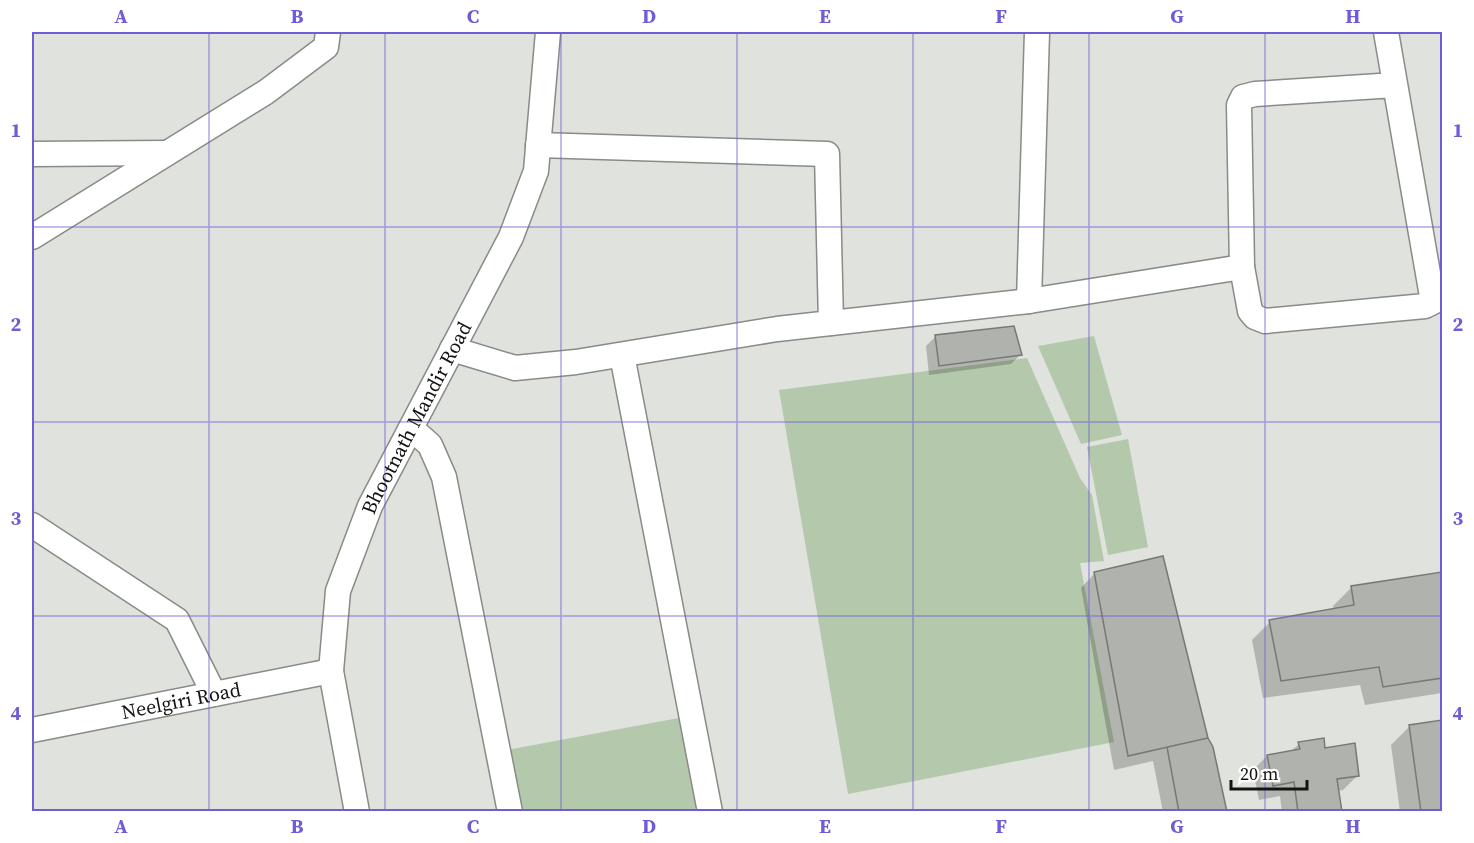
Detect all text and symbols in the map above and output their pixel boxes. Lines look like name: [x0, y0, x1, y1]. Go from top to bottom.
text: A: [114, 2, 128, 30]
text: B: [290, 2, 304, 30]
text: C: [467, 2, 479, 30]
text: D: [642, 2, 656, 30]
text: E: [819, 2, 831, 30]
text: F: [995, 2, 1007, 30]
text: G: [1170, 2, 1184, 30]
text: H: [1345, 2, 1361, 30]
text: 1: [11, 116, 21, 144]
text: 1: [1453, 116, 1463, 144]
text: 2: [11, 310, 22, 338]
text: 2: [1453, 310, 1464, 338]
street label: Bhootnath Mandir Road: [354, 316, 479, 518]
text: 3: [11, 504, 22, 532]
text: 3: [1453, 504, 1464, 532]
street label: Neelgiri Road: [119, 675, 244, 726]
text: 4: [11, 699, 22, 727]
text: 4: [1453, 699, 1464, 727]
scale bar: [1231, 753, 1308, 791]
text: 20 m: [1240, 761, 1278, 786]
text: A: [114, 812, 128, 840]
text: B: [290, 812, 304, 840]
text: C: [467, 812, 479, 840]
text: D: [642, 812, 656, 840]
text: E: [819, 812, 831, 840]
text: F: [995, 812, 1007, 840]
text: G: [1170, 812, 1184, 840]
text: H: [1345, 812, 1361, 840]

